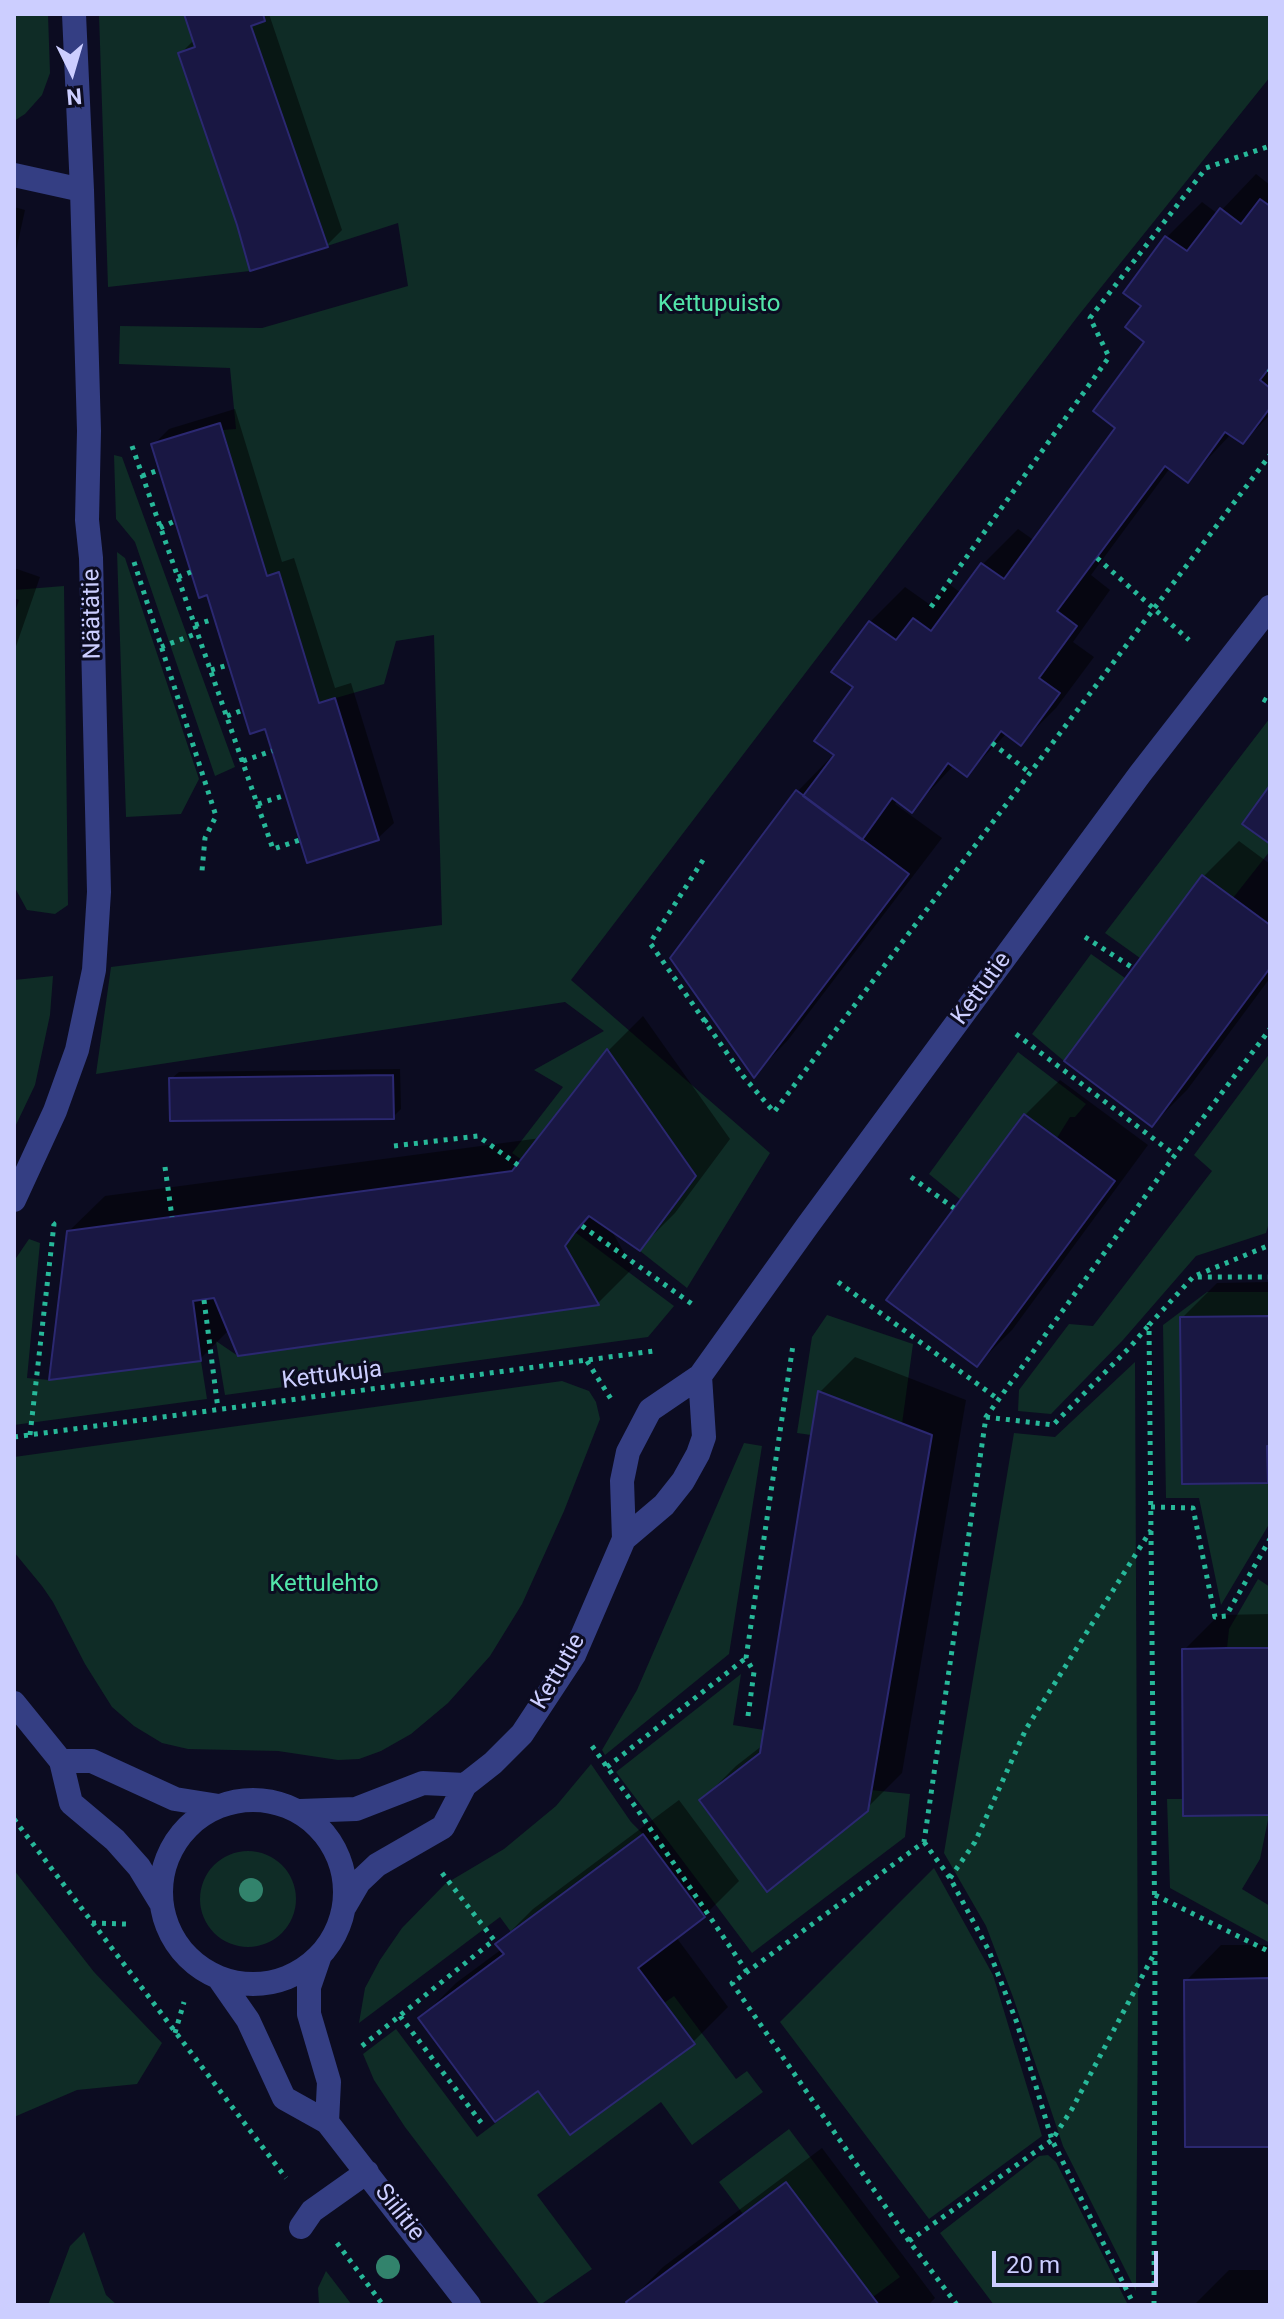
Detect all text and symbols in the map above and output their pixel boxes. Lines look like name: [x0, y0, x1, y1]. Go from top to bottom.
north arrow: [32, 32, 112, 112]
text: N: [65, 83, 83, 110]
park label: Kettupuisto: [658, 291, 780, 319]
street label: Näätätie: [78, 568, 108, 660]
street label: Kettutie: [946, 947, 1018, 1031]
street label: Kettukuja: [280, 1356, 384, 1396]
park label: Kettulehto: [269, 1571, 379, 1599]
street label: Kettutie: [526, 1629, 592, 1715]
street label: Siilitie: [368, 2179, 430, 2247]
scale bar: [996, 2235, 1162, 2285]
text: 20 m: [1006, 2251, 1060, 2279]

